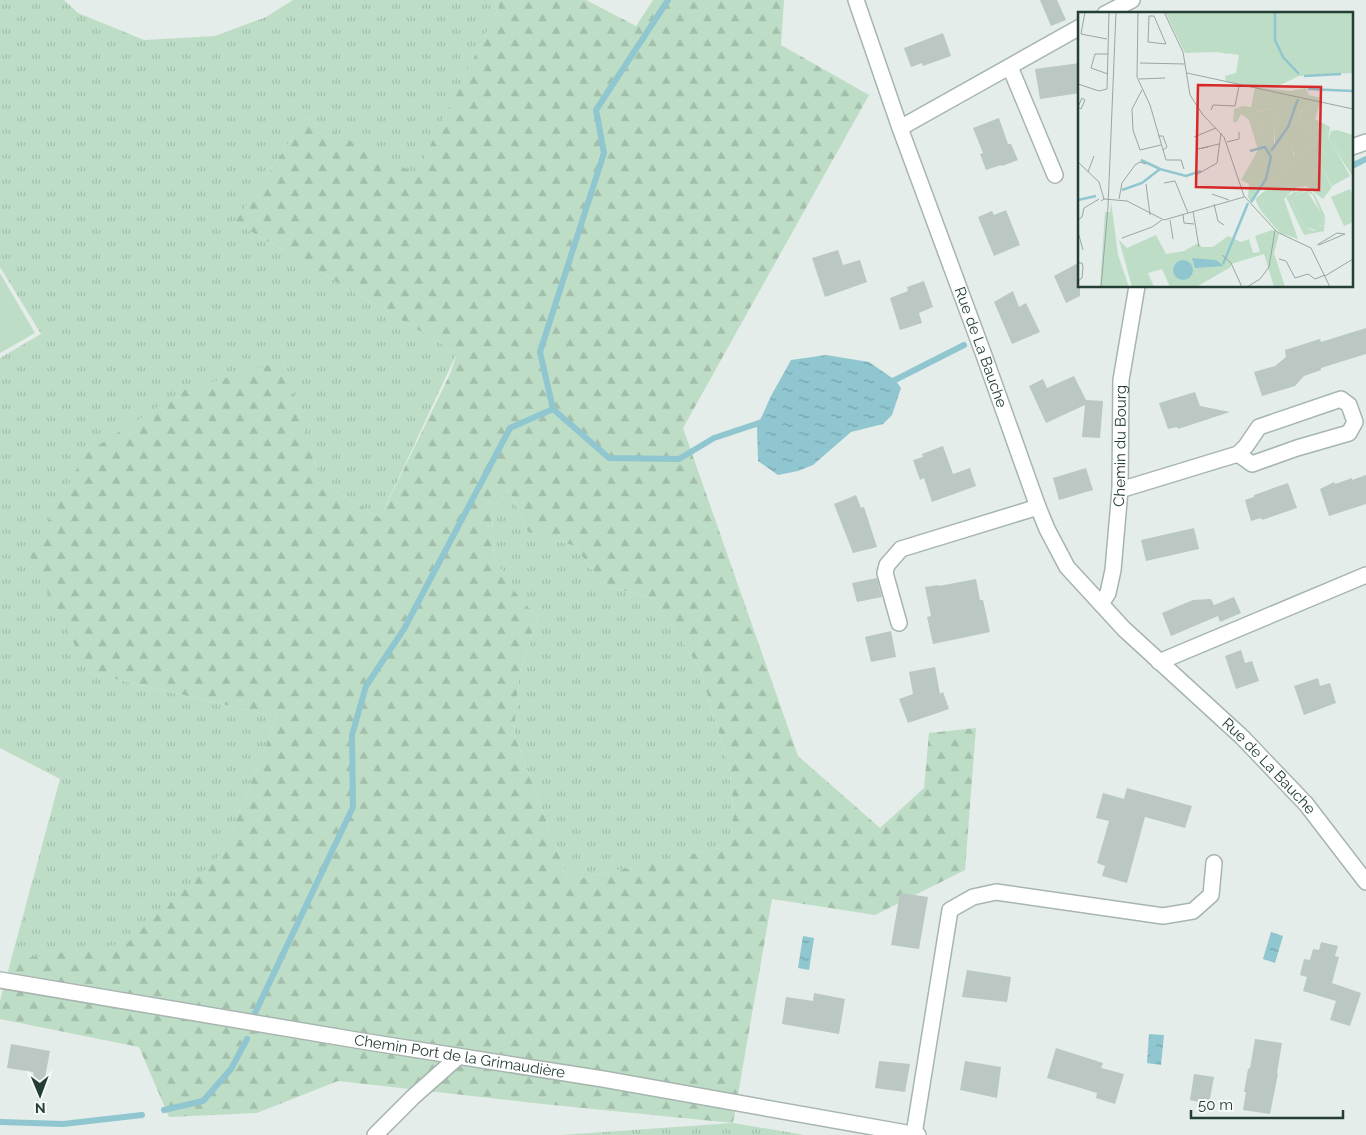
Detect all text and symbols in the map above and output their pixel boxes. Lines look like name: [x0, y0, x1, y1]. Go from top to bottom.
inset map: [1078, 12, 1354, 288]
street label: Rue de La Bauche: [951, 285, 1011, 410]
street label: Chemin du Bourg: [1110, 385, 1130, 508]
street label: Rue de La Bauche: [1218, 714, 1319, 818]
street label: Chemin Port de la Grimaudière: [353, 1031, 567, 1082]
north arrow: [15, 1070, 65, 1120]
scale bar: [1191, 1088, 1344, 1120]
text: 50 m: [1198, 1096, 1233, 1114]
text: N: [35, 1100, 46, 1116]

